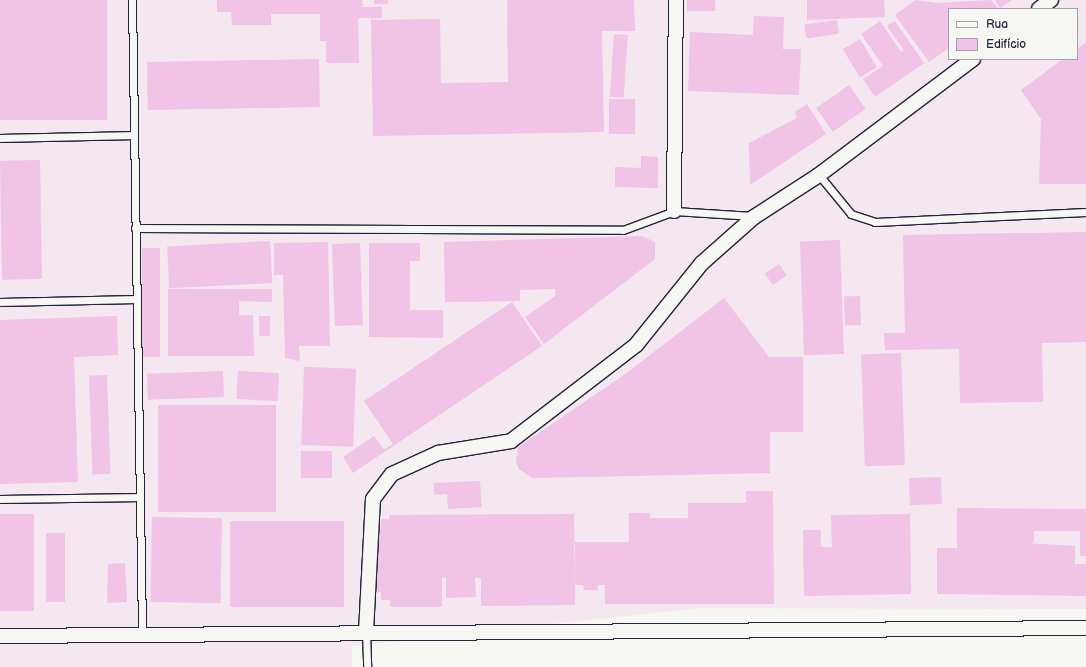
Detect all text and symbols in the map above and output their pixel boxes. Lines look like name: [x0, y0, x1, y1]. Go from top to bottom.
legend: [948, 8, 1078, 60]
text: Rua: [986, 17, 1008, 32]
text: Edifício: [986, 37, 1026, 52]

